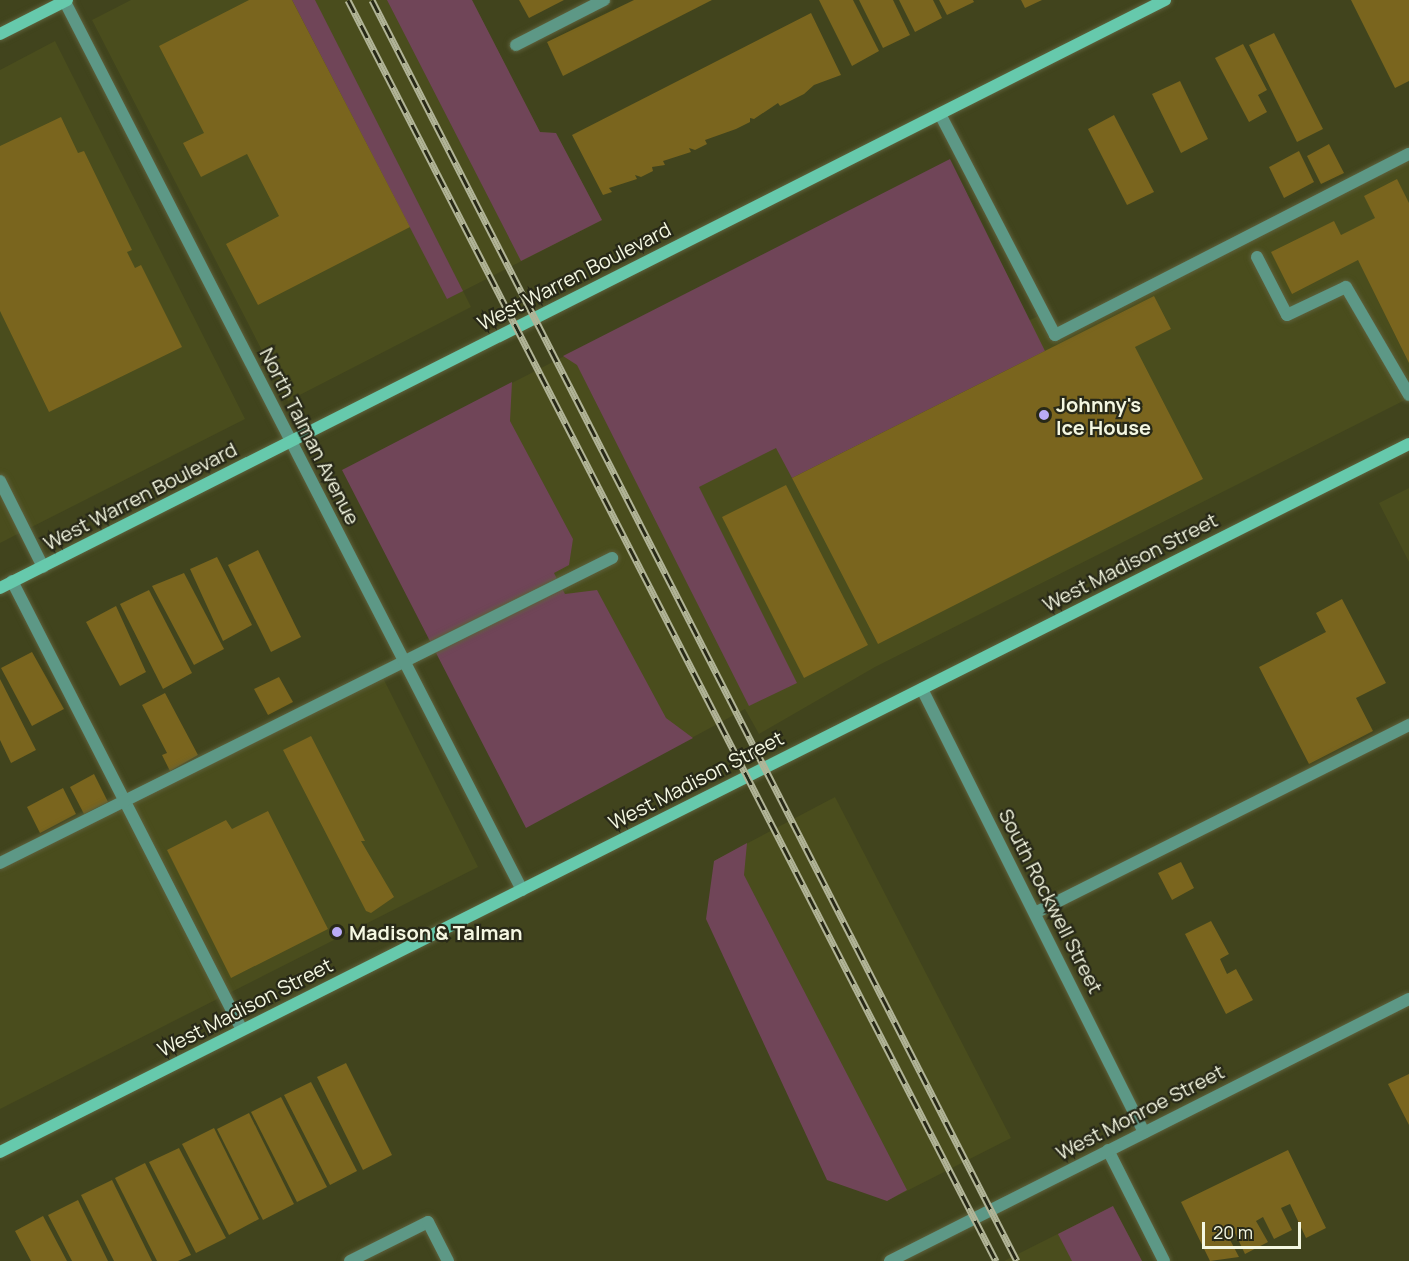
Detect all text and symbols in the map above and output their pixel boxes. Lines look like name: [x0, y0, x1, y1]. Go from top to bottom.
street label: West Warren Boulevard: [473, 217, 675, 335]
street label: North Talman Avenue: [255, 344, 365, 528]
place label: Johnny's Ice House: [1056, 392, 1151, 439]
marker: Johnny's Ice House: [1037, 408, 1051, 422]
street label: West Warren Boulevard: [39, 437, 241, 555]
street label: West Madison Street: [1039, 507, 1221, 617]
street label: West Madison Street: [605, 725, 787, 835]
street label: South Rockwell Street: [994, 805, 1108, 997]
place label: Madison & Talman: [349, 920, 523, 944]
marker: Madison & Talman: [330, 925, 344, 939]
street label: West Madison Street: [154, 952, 336, 1062]
street label: West Monroe Street: [1052, 1059, 1228, 1165]
scale bar: [1205, 1210, 1304, 1248]
text: 20 m: [1213, 1220, 1253, 1244]

